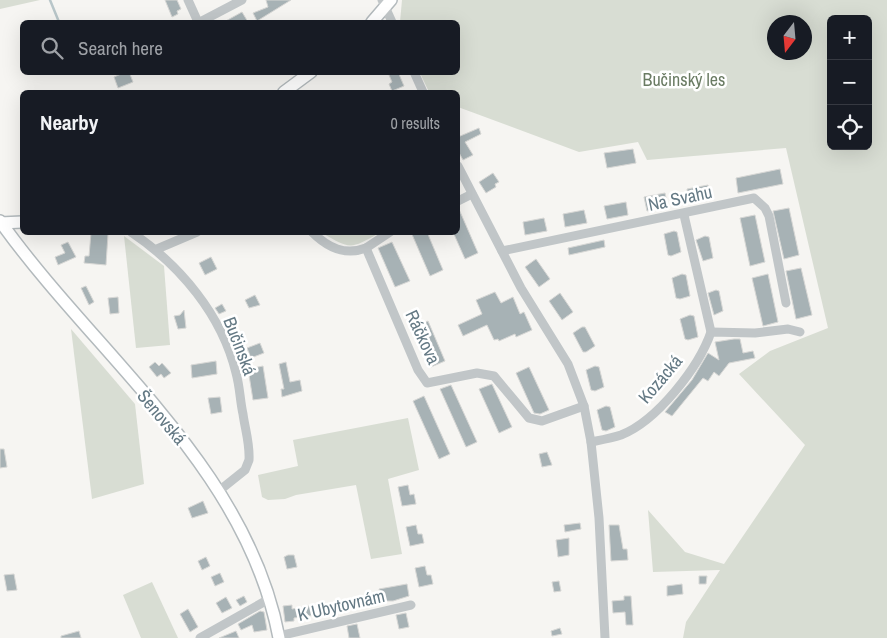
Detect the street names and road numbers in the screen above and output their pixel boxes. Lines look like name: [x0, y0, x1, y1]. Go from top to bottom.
street label: Na Svahu: [646, 179, 714, 217]
street label: Ráčkova: [400, 306, 446, 368]
street label: Bučinská: [217, 313, 263, 379]
street label: Kozácká: [632, 349, 688, 409]
street label: Šenovská: [132, 384, 192, 450]
street label: K Ubytovnám: [295, 583, 387, 627]

